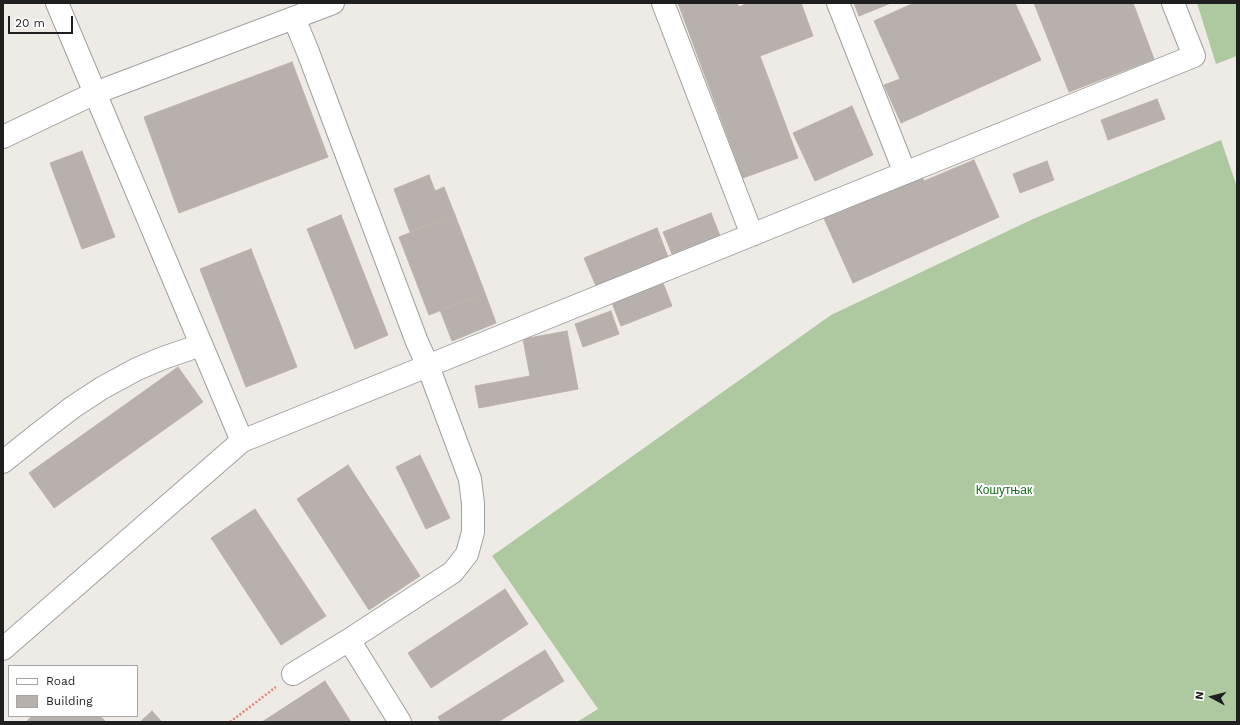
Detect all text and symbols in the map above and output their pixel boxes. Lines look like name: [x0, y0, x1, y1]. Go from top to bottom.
scale bar: [10, 8, 75, 34]
text: 20 m: [15, 16, 45, 30]
park label: Кошутњак: [976, 483, 1032, 497]
legend: [8, 665, 138, 717]
text: Road: [46, 674, 75, 688]
north arrow: [1192, 677, 1232, 717]
text: N: [1193, 691, 1207, 700]
text: Building: [46, 694, 93, 708]

